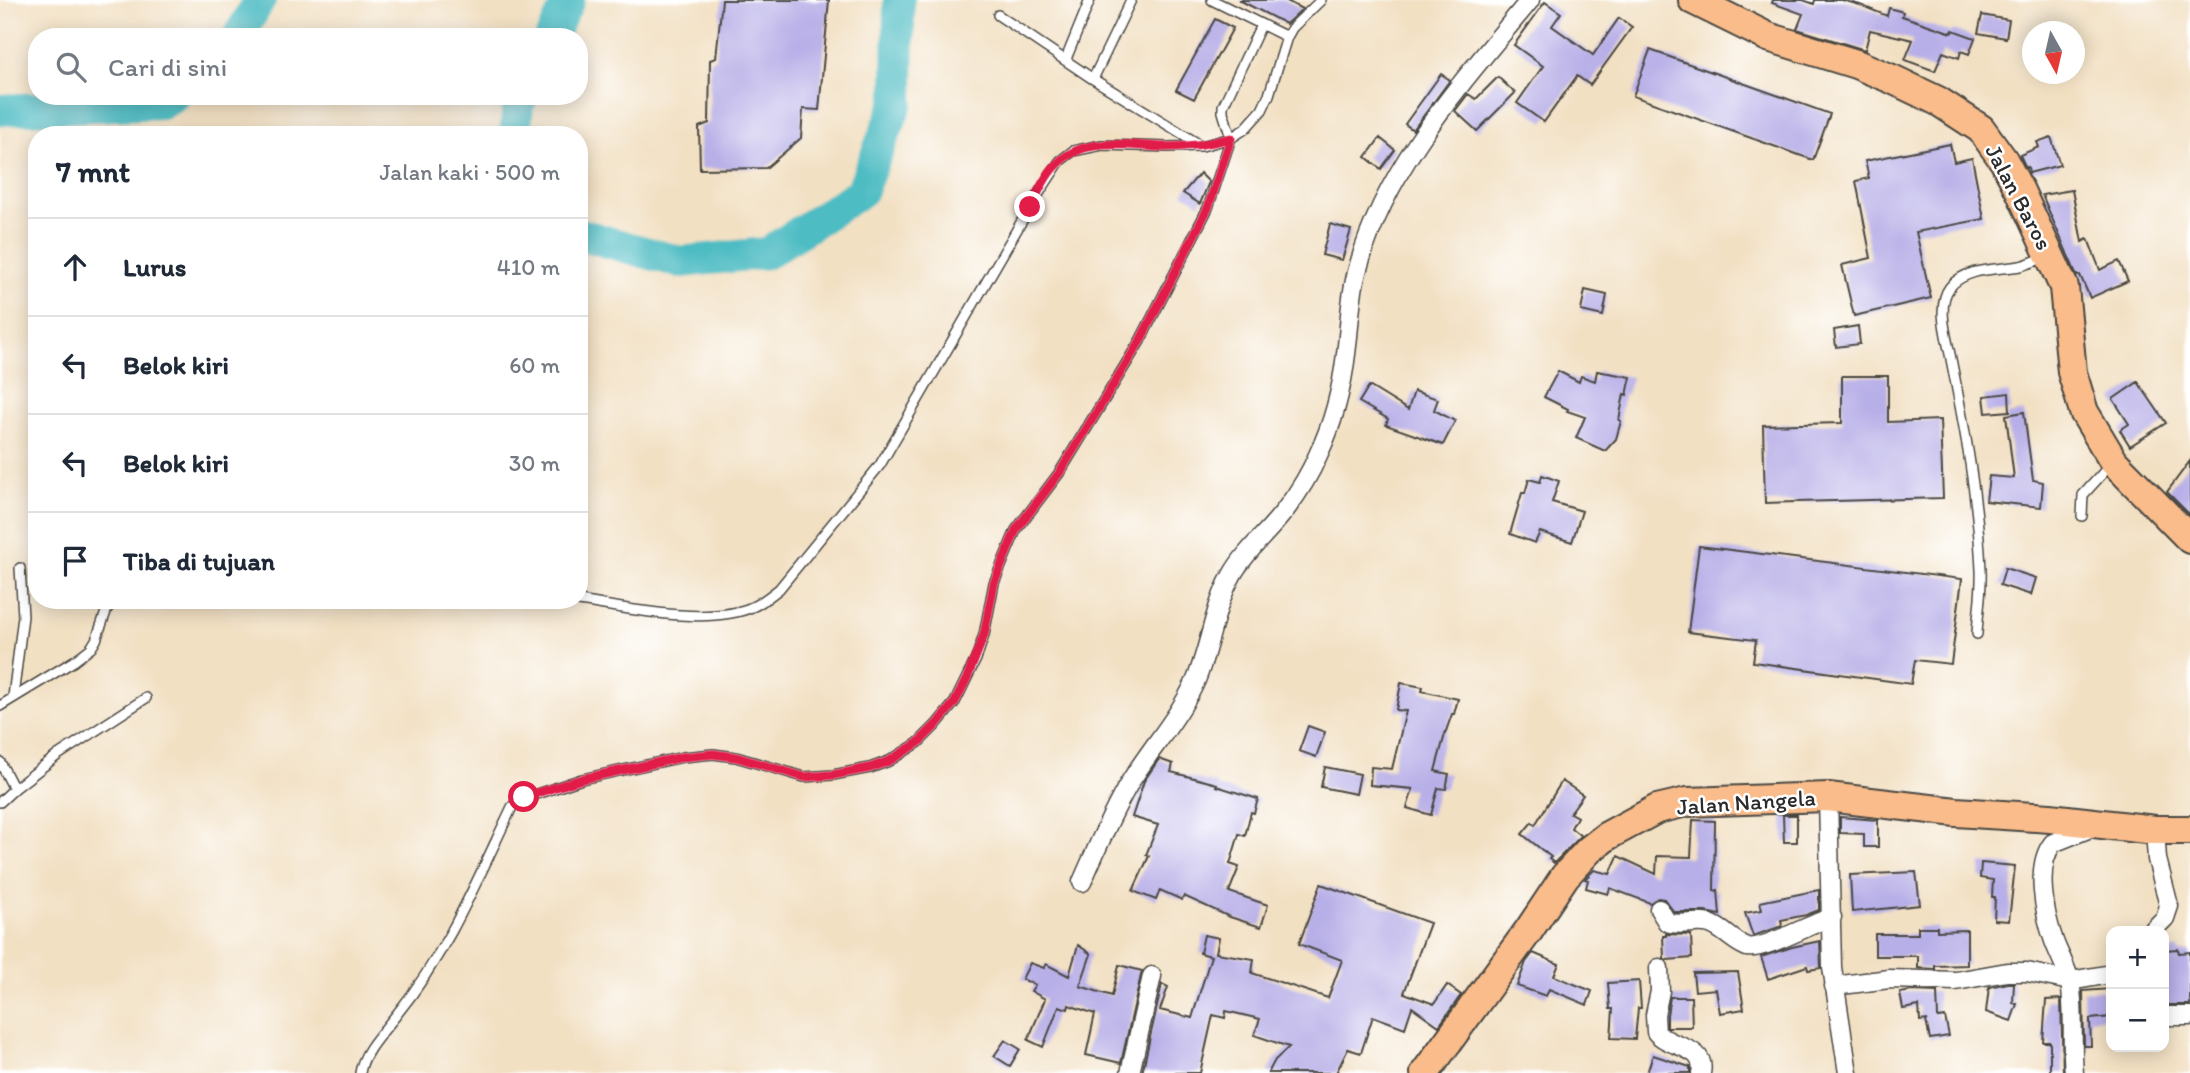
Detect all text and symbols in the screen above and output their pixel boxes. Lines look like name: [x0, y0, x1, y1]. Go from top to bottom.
north arrow: [2022, 21, 2085, 84]
search box: [28, 28, 588, 105]
icon: search: [52, 48, 90, 86]
text: Cari di sini: [108, 51, 227, 83]
street label: Jalan Baros: [1980, 139, 2058, 255]
text: 7 mnt: [56, 153, 130, 190]
text: Jalan kaki · 500 m: [380, 158, 560, 186]
route end: [1014, 191, 1045, 222]
icon: ahead: [56, 248, 94, 286]
text: Lurus: [123, 251, 186, 283]
text: 410 m: [497, 253, 560, 281]
icon: left: [56, 346, 94, 384]
text: Belok kiri: [123, 349, 229, 381]
text: 60 m: [509, 351, 560, 379]
icon: left: [56, 444, 94, 482]
text: Belok kiri: [123, 447, 229, 479]
text: 30 m: [509, 449, 560, 477]
icon: arrive: [56, 542, 94, 580]
text: Tiba di tujuan: [123, 545, 275, 577]
route start: [508, 781, 539, 812]
street label: Jalan Nangela: [1676, 783, 1816, 821]
map controls: [2106, 926, 2169, 1052]
button: +: [2106, 926, 2169, 989]
button: −: [2106, 989, 2169, 1052]

